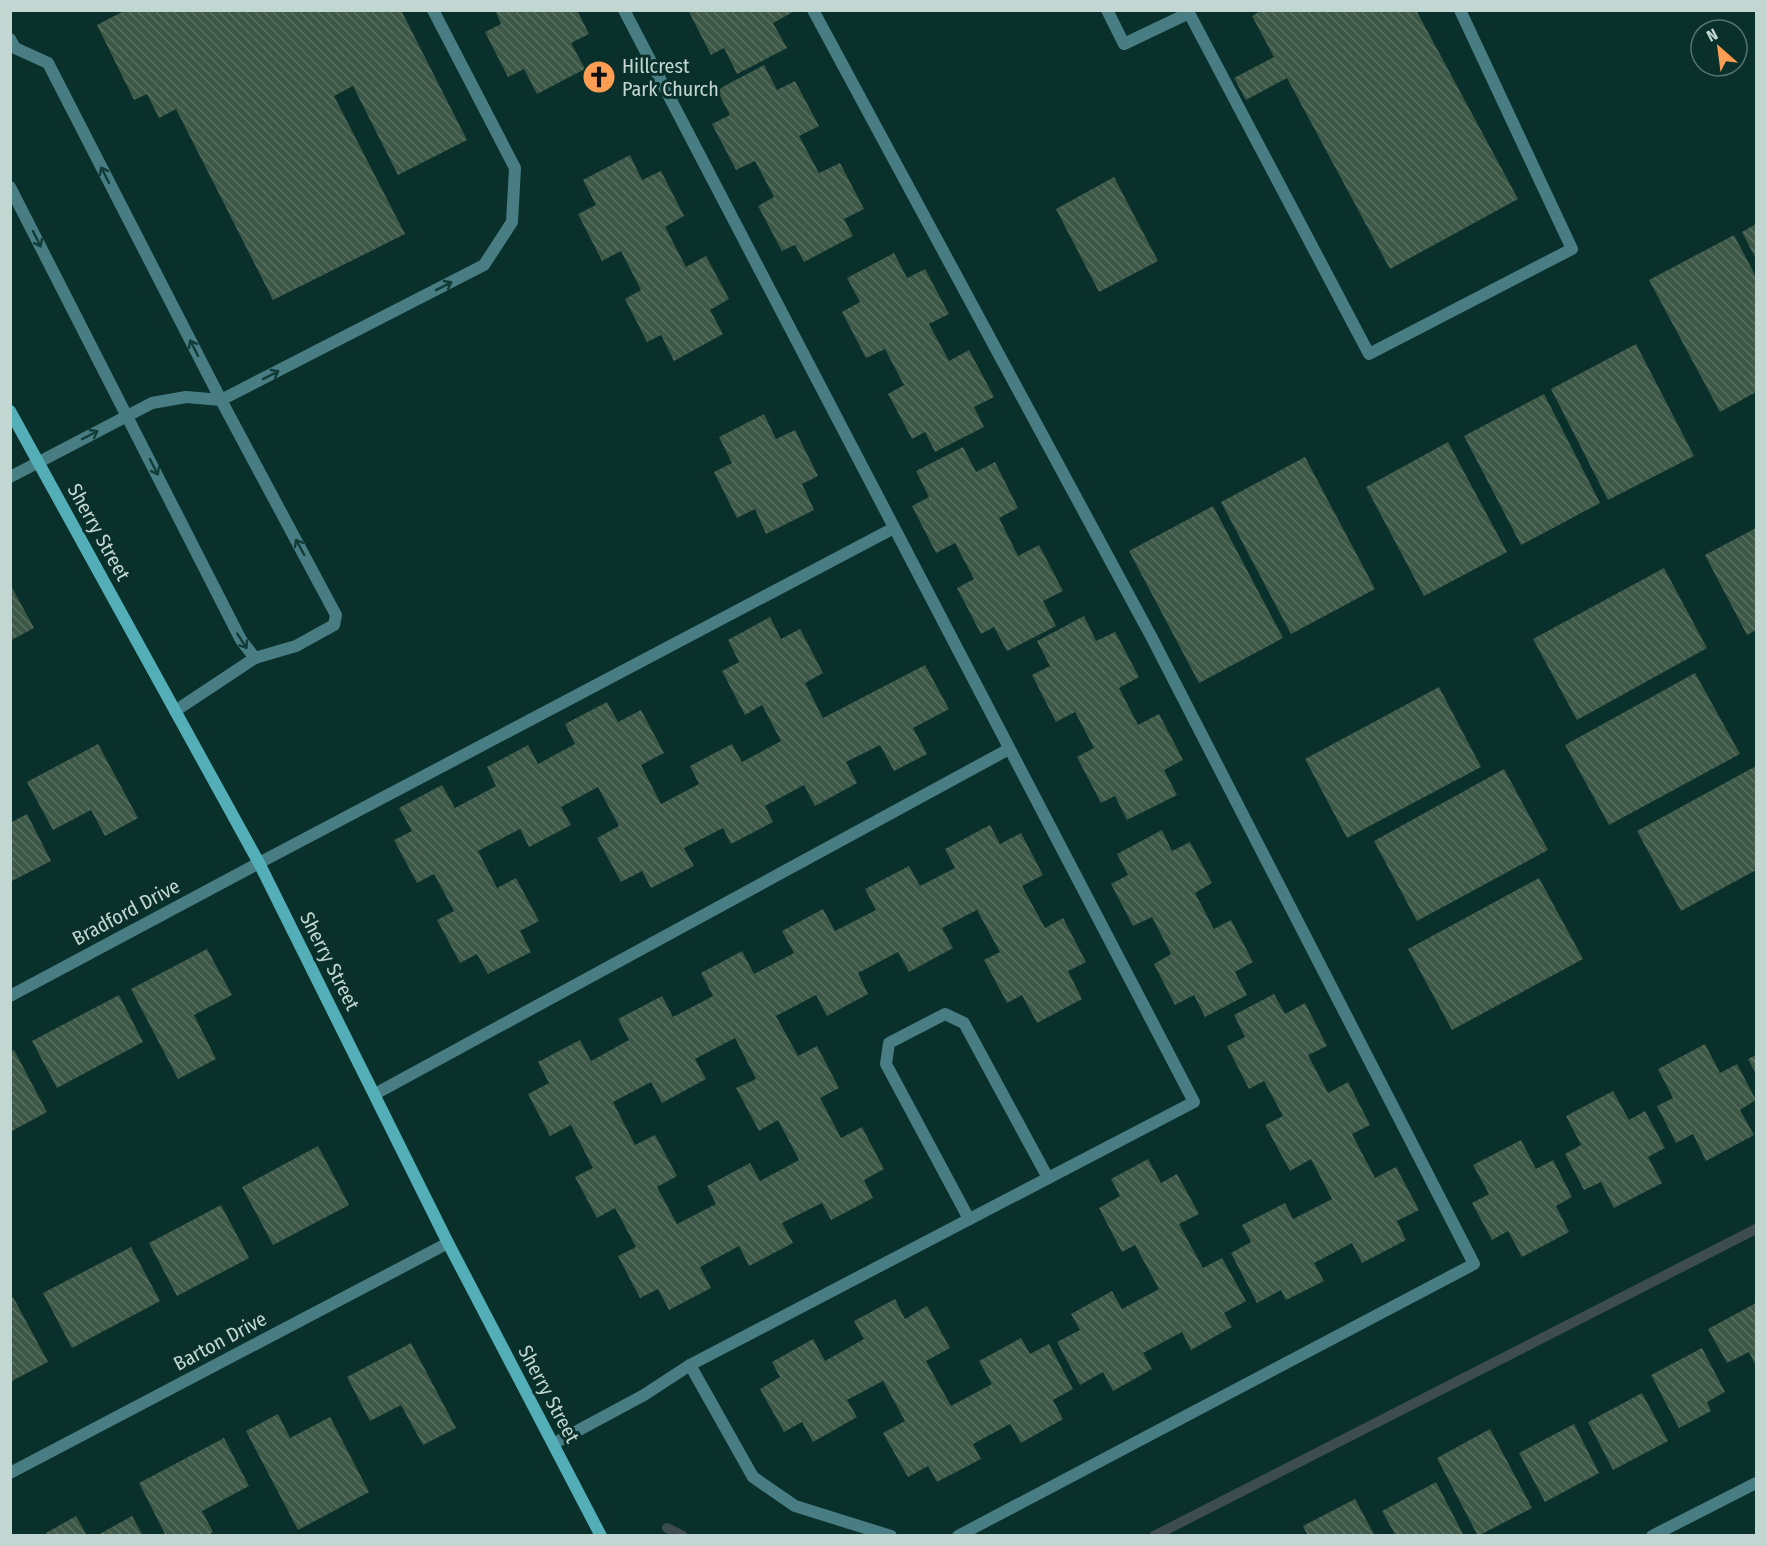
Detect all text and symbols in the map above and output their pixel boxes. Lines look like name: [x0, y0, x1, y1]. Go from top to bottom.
north arrow: [1689, 18, 1749, 78]
text: N: [1703, 25, 1721, 46]
place label: Hillcrest Park Church: [622, 54, 719, 101]
church icon: Hillcrest Park Church: [581, 59, 617, 95]
one-way arrow: [99, 166, 111, 184]
one-way arrow: [32, 230, 43, 248]
one-way arrow: [435, 280, 452, 292]
one-way arrow: [188, 340, 199, 358]
one-way arrow: [261, 369, 279, 380]
one-way arrow: [81, 429, 98, 441]
one-way arrow: [148, 458, 160, 476]
street label: Sherry Street: [63, 479, 136, 585]
one-way arrow: [294, 539, 306, 556]
one-way arrow: [236, 632, 249, 649]
street label: Bradford Drive: [68, 874, 184, 950]
street label: Sherry Street: [295, 908, 365, 1015]
street label: Barton Drive: [169, 1306, 271, 1376]
street label: Sherry Street: [513, 1341, 585, 1447]

